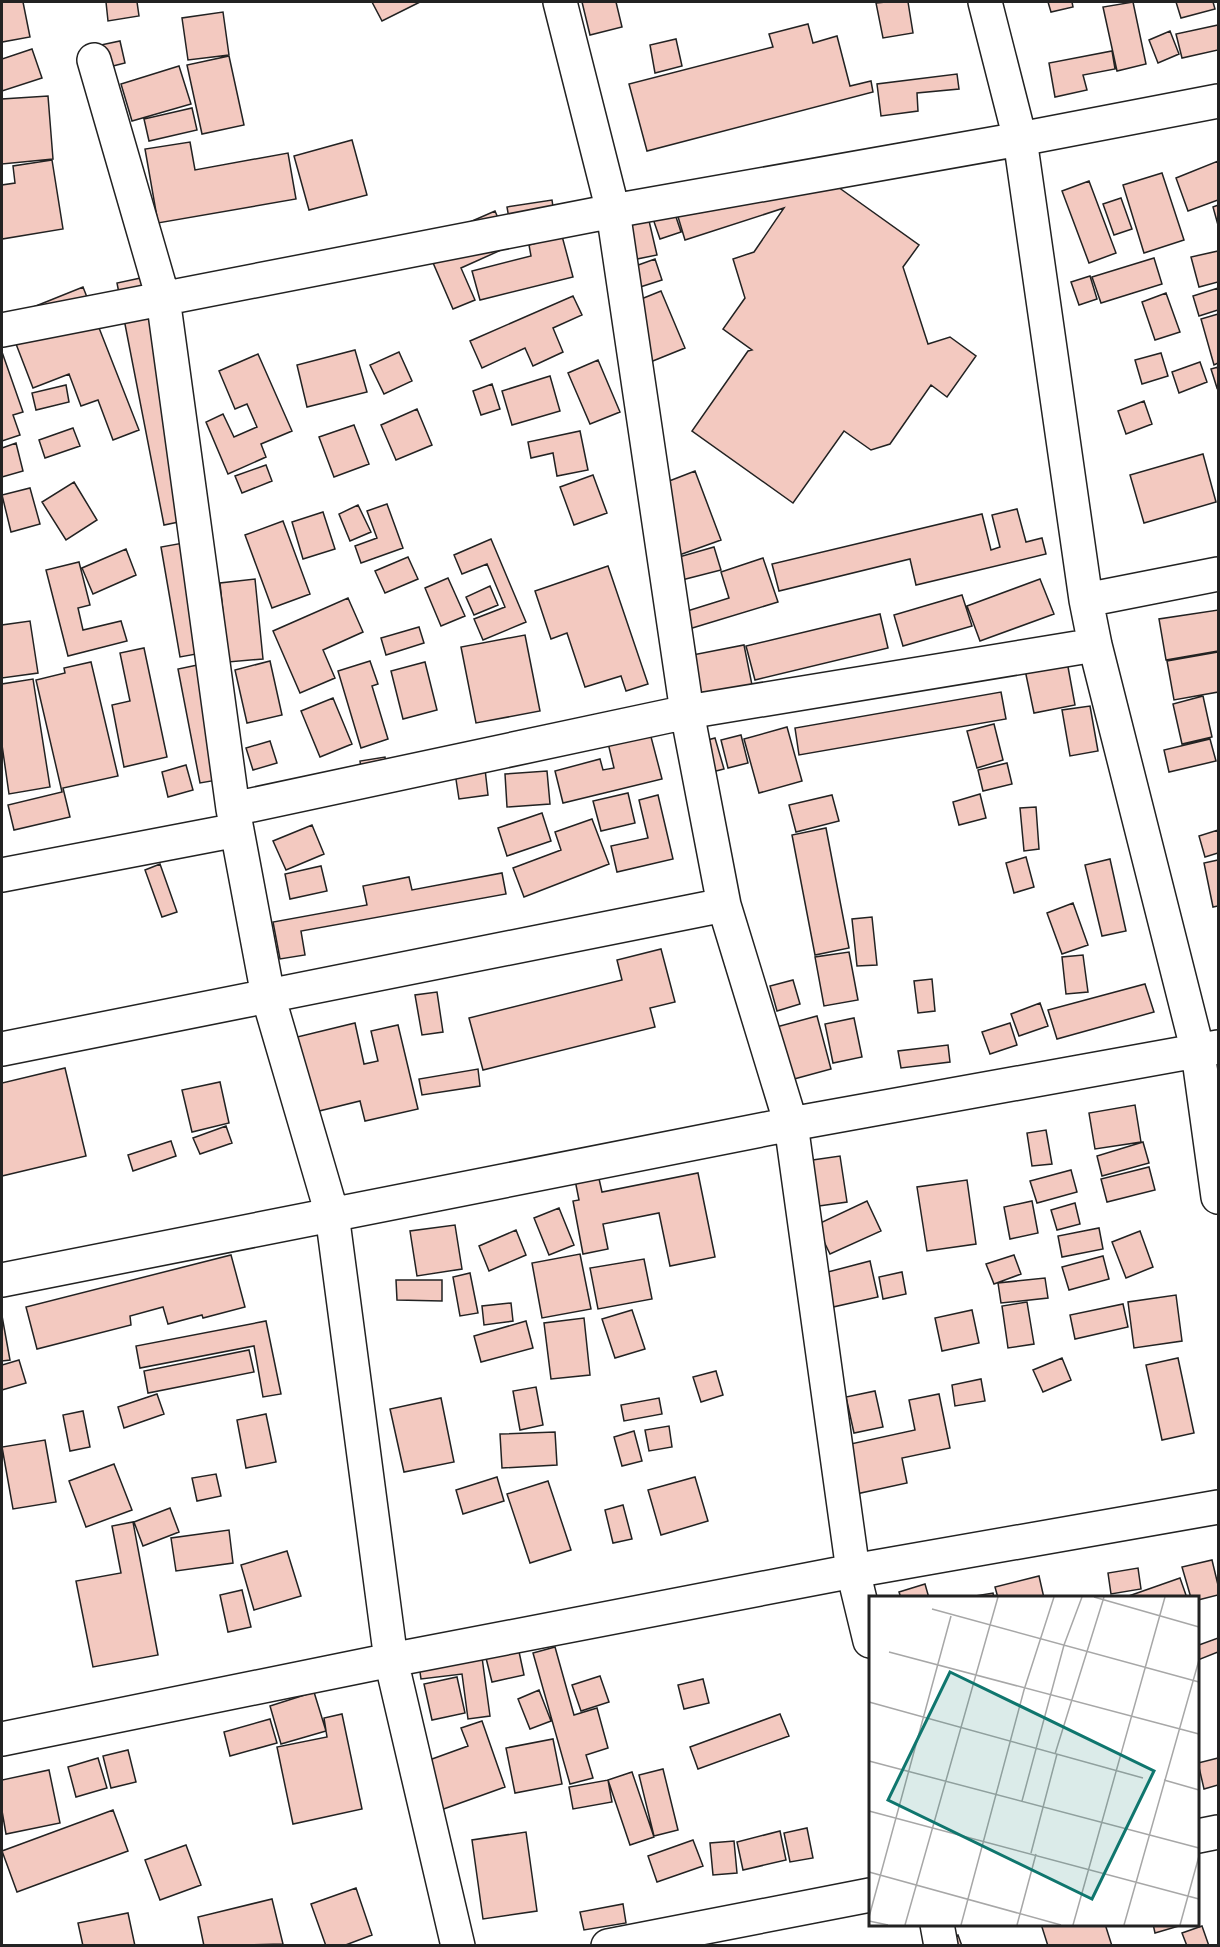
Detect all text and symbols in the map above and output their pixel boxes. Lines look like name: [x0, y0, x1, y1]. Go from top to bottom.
inset map: [869, 1596, 1199, 1926]

